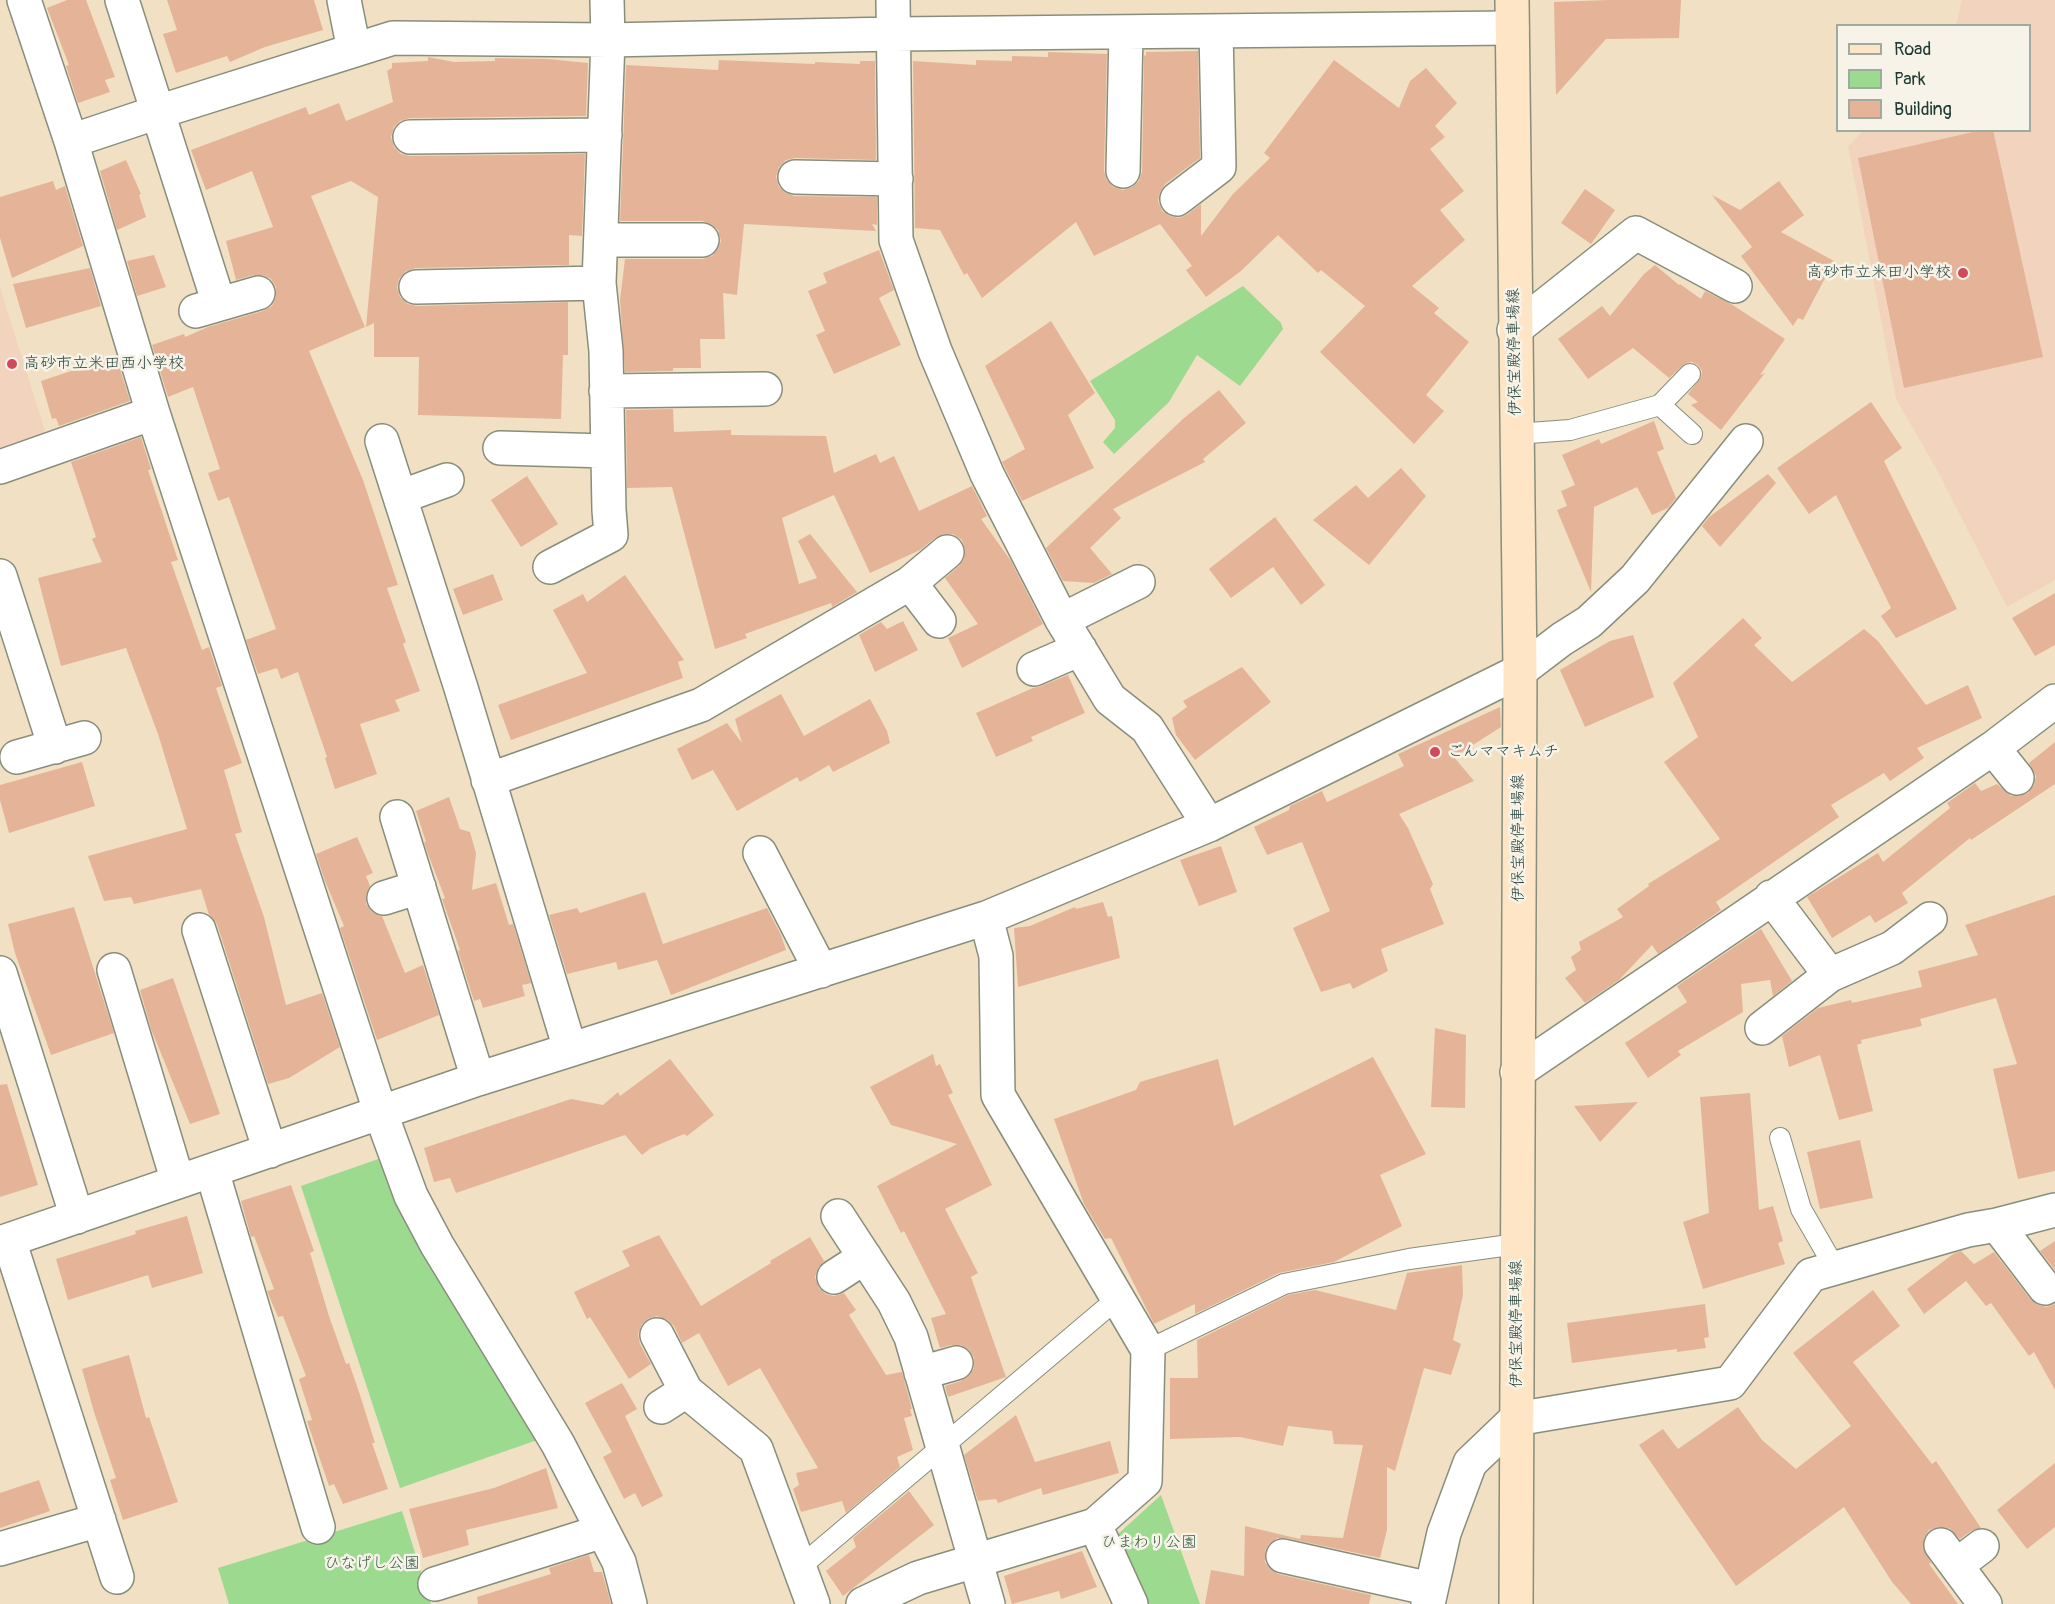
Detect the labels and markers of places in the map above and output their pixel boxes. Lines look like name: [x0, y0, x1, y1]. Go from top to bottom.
place label: 高砂市立米田小学校: [1807, 263, 1951, 283]
marker: 高砂市立米田小学校: [1956, 266, 1970, 280]
place label: 高砂市立米田西小学校: [24, 354, 184, 374]
marker: 高砂市立米田西小学校: [5, 357, 19, 371]
place label: ごんママキムチ: [1447, 742, 1559, 762]
marker: ごんママキムチ: [1428, 745, 1442, 759]

